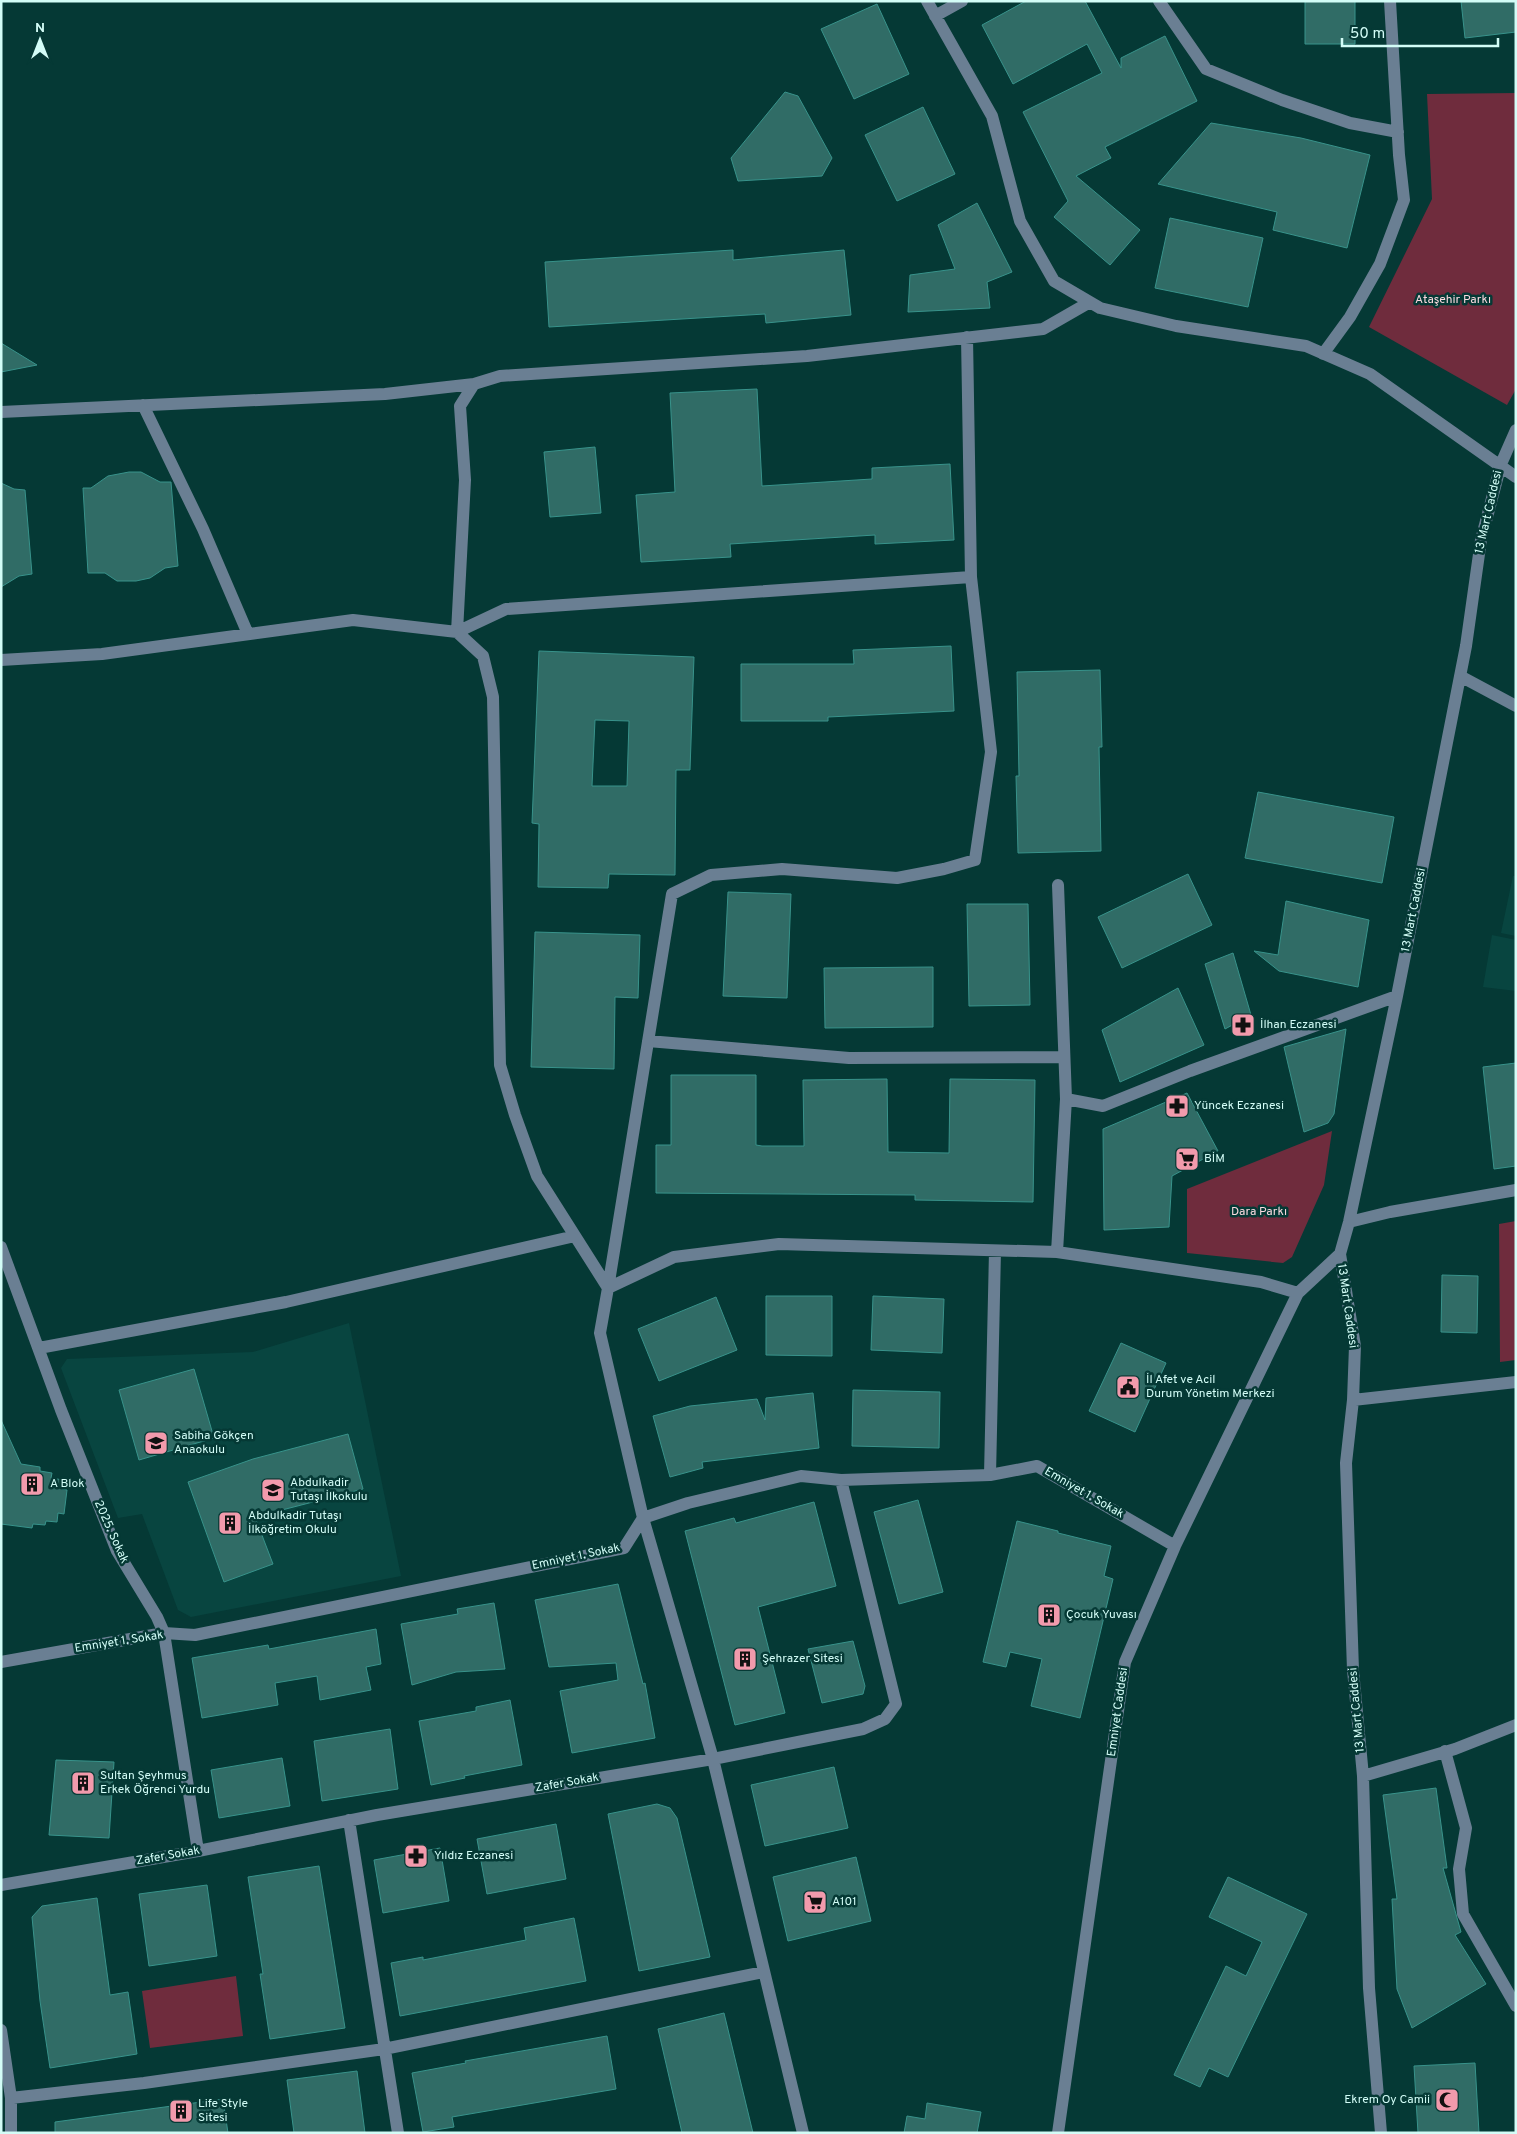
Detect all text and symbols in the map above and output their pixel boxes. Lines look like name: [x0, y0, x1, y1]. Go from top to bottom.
north arrow: [15, 15, 65, 65]
scale bar: [1342, 15, 1498, 47]
text: N: [35, 20, 45, 37]
text: 50 m: [1350, 25, 1385, 44]
park label: Ataşehir Parkı: [1415, 292, 1491, 308]
street label: 13 Mart Caddesi: [1472, 469, 1506, 555]
street label: 13 Mart Caddesi: [1398, 867, 1430, 953]
pharmacy icon: İlhan Eczanesi: [1230, 1012, 1256, 1038]
place label: İlhan Eczanesi: [1260, 1017, 1337, 1033]
pharmacy icon: Yüncek Eczanesi: [1164, 1093, 1190, 1119]
place label: Yüncek Eczanesi: [1194, 1098, 1284, 1114]
supermarket icon: BİM: [1174, 1146, 1200, 1172]
place label: BİM: [1204, 1151, 1225, 1167]
park label: Dara Parkı: [1231, 1204, 1287, 1220]
street label: 13 Mart Caddesi: [1333, 1263, 1361, 1349]
place label: İl Afet ve Acil Durum Yönetim Merkezi: [1146, 1372, 1275, 1402]
public building icon: İl Afet ve Acil Durum Yönetim Merkezi: [1115, 1374, 1141, 1400]
place label: Sabiha Gökçen Anaokulu: [174, 1428, 254, 1458]
school or university icon: Sabiha Gökçen Anaokulu: [143, 1430, 169, 1456]
street label: Emniyet 1. Sokak: [1041, 1464, 1127, 1522]
building icon: A Blok: [19, 1471, 45, 1497]
place label: Abdulkadir Tutaşı İlkokulu: [290, 1475, 368, 1505]
place label: A Blok: [50, 1476, 85, 1492]
school or university icon: Abdulkadir Tutaşı İlkokulu: [260, 1477, 286, 1503]
street label: 2025. Sokak: [90, 1498, 132, 1566]
place label: Abdulkadir Tutaşı İlköğretim Okulu: [248, 1508, 342, 1538]
building icon: Abdulkadir Tutaşı İlköğretim Okulu: [217, 1510, 243, 1536]
street label: Emniyet 1. Sokak: [531, 1540, 621, 1574]
building icon: Çocuk Yuvası: [1036, 1602, 1062, 1628]
place label: Çocuk Yuvası: [1066, 1607, 1137, 1623]
street label: Emniyet 1. Sokak: [74, 1627, 164, 1657]
building icon: Şehrazer Sitesi: [732, 1646, 758, 1672]
place label: Şehrazer Sitesi: [762, 1651, 843, 1667]
street label: Emniyet Caddesi: [1104, 1666, 1132, 1758]
street label: 13 Mart Caddesi: [1345, 1667, 1369, 1753]
place label: Sultan Şeyhmus Erkek Öğrenci Yurdu: [100, 1768, 210, 1798]
building icon: Sultan Şeyhmus Erkek Öğrenci Yurdu: [70, 1770, 96, 1796]
street label: Zafer Sokak: [534, 1770, 600, 1796]
street label: Zafer Sokak: [135, 1843, 201, 1869]
pharmacy icon: Yıldız Eczanesi: [403, 1843, 429, 1869]
place label: Yıldız Eczanesi: [434, 1848, 513, 1864]
supermarket icon: A101: [802, 1889, 828, 1915]
place label: A101: [832, 1894, 857, 1910]
mosque icon: Ekrem Oy Camii: [1434, 2087, 1460, 2113]
place label: Ekrem Oy Camii: [1344, 2092, 1430, 2108]
place label: Life Style Sitesi: [198, 2096, 248, 2126]
building icon: Life Style Sitesi: [168, 2098, 194, 2124]

